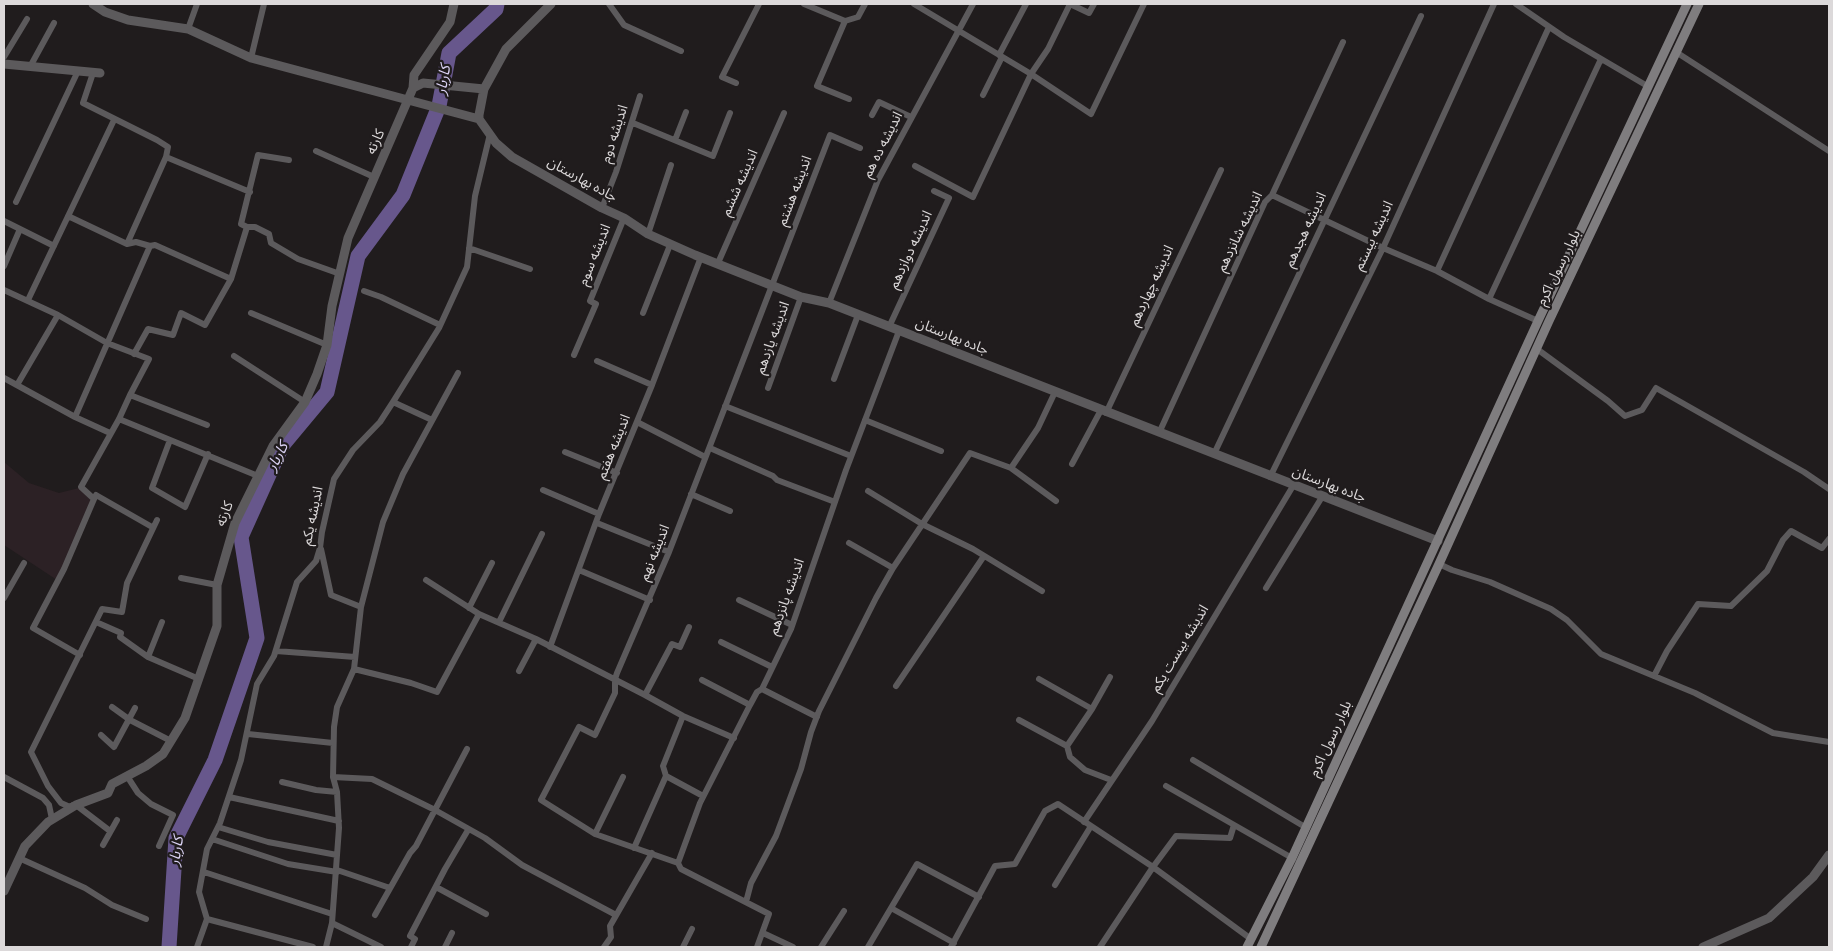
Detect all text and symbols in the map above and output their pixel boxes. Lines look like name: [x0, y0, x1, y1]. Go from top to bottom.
water label: کاربار: [433, 64, 455, 96]
street label: اندیشه دوم: [598, 103, 632, 165]
street label: اندیشه ده هم: [859, 109, 907, 181]
street label: کارته: [363, 127, 389, 157]
street label: اندیشه ششم: [718, 147, 762, 219]
street label: جاده بهارستان: [544, 154, 620, 206]
street label: اندیشه هشتم: [774, 154, 816, 228]
street label: اندیشه شانزدهم: [1213, 189, 1267, 275]
street label: اندیشه هجدهم: [1281, 190, 1331, 270]
street label: اندیشه بیستم: [1351, 199, 1397, 273]
street label: اندیشه دوازدهم: [886, 208, 936, 292]
street label: اندیشه سوم: [575, 222, 615, 288]
street label: بلوار رسول اکرم: [1533, 227, 1585, 309]
street label: اندیشه چهاردهم: [1126, 243, 1178, 329]
street label: اندیشه یازدهم: [752, 299, 794, 377]
street label: جاده بهارستان: [913, 315, 991, 359]
street label: اندیشه هفتم: [593, 412, 635, 482]
water label: کاربار: [263, 440, 293, 474]
street label: جاده بهارستان: [1290, 463, 1368, 507]
street label: اندیشه یکم: [299, 485, 327, 547]
street label: کارته: [212, 499, 238, 529]
street label: اندیشه نهم: [636, 522, 674, 584]
street label: اندیشه پانزدهم: [765, 556, 809, 638]
street label: اندیشه بیست یکم: [1147, 602, 1213, 696]
street label: بلوار رسول اکرم: [1306, 698, 1356, 780]
water label: کاربار: [166, 835, 188, 867]

